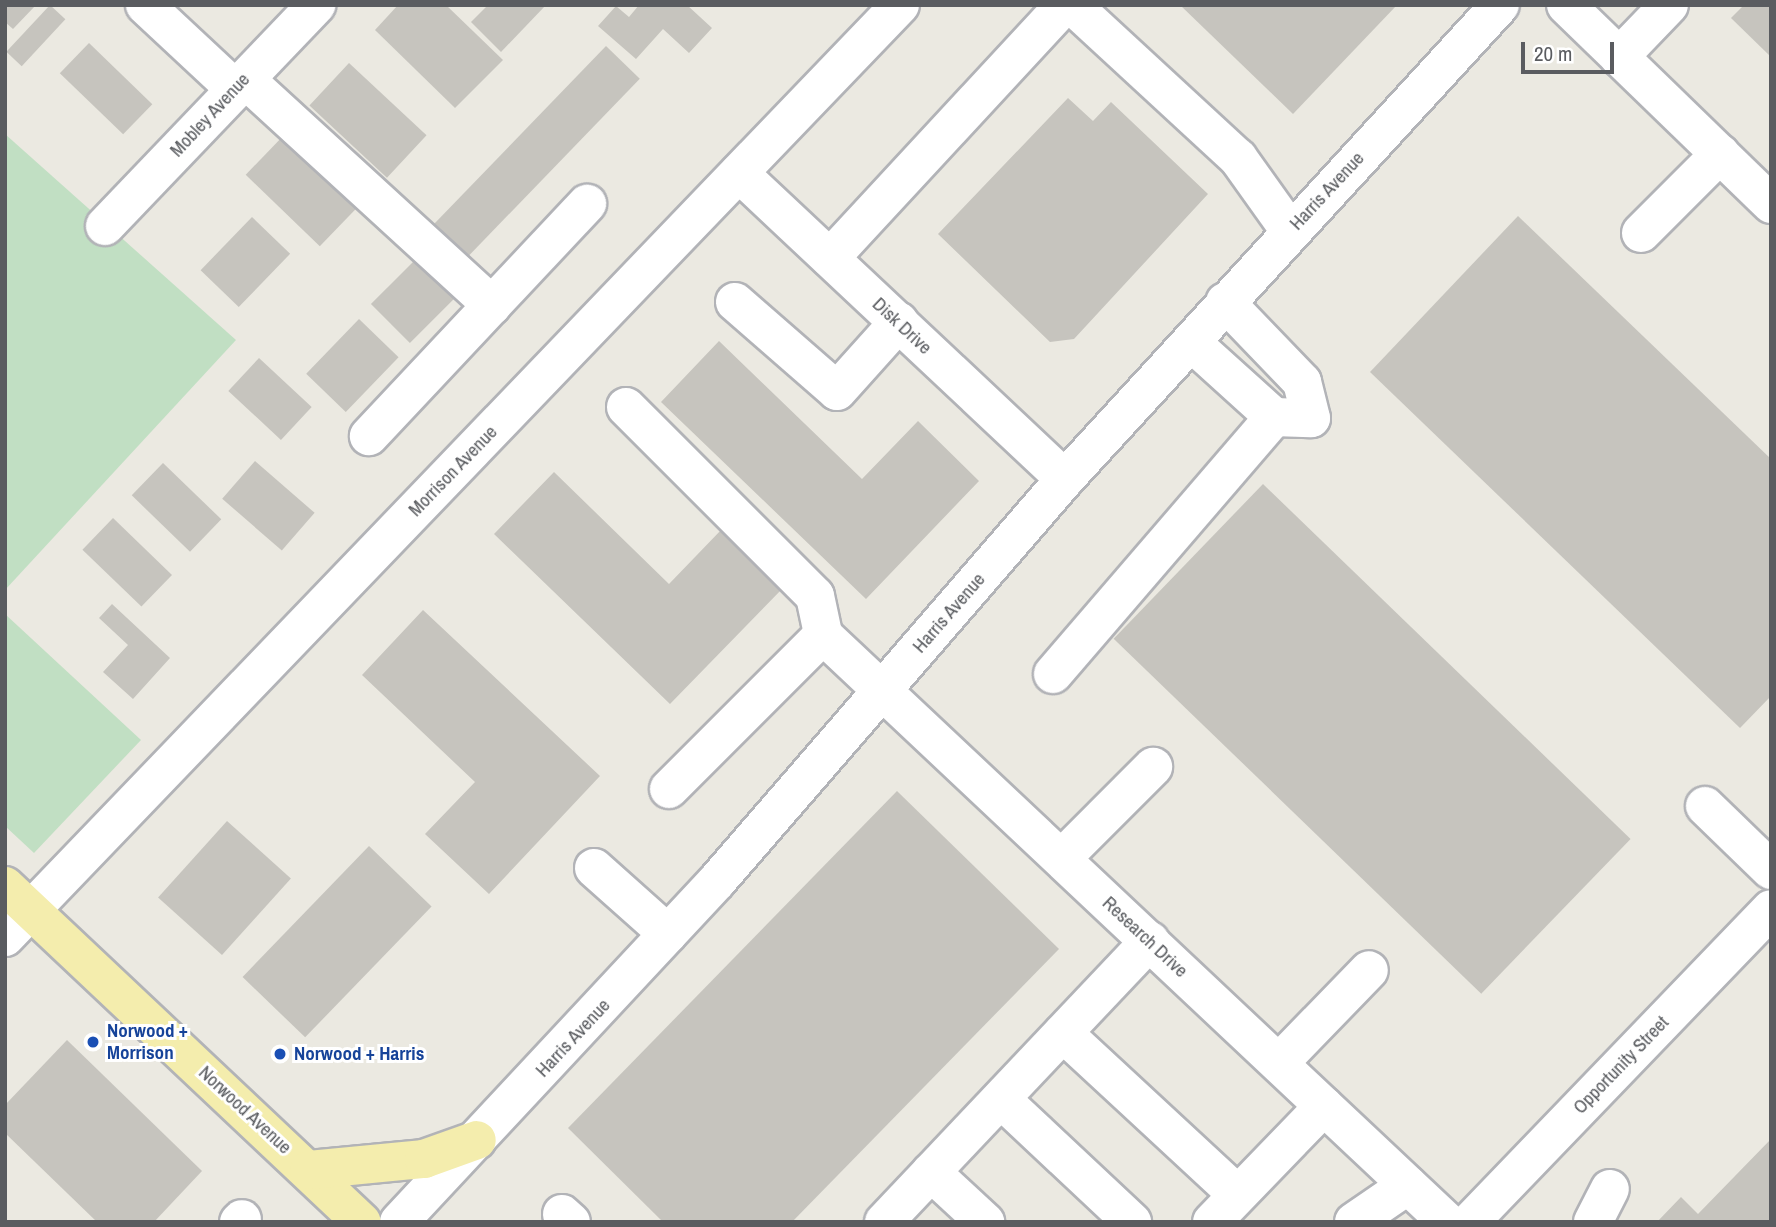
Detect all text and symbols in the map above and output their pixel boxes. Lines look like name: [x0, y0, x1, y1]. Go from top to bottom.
scale bar: [1524, 28, 1617, 72]
text: 20 m: [1534, 39, 1572, 68]
street label: Mobley Avenue: [165, 68, 255, 162]
street label: Harris Avenue: [1285, 147, 1369, 235]
street label: Disk Drive: [868, 293, 936, 359]
street label: Morrison Avenue: [404, 421, 502, 521]
street label: Harris Avenue: [908, 568, 990, 658]
street label: Research Drive: [1098, 892, 1192, 982]
street label: Harris Avenue: [531, 994, 615, 1082]
street label: Opportunity Street: [1569, 1011, 1673, 1119]
place label: Norwood + Morrison: [107, 1020, 188, 1064]
marker: Norwood + Morrison: [85, 1034, 101, 1050]
place label: Norwood + Harris: [294, 1043, 424, 1065]
marker: Norwood + Harris: [272, 1046, 288, 1062]
street label: Norwood Avenue: [194, 1061, 296, 1159]

